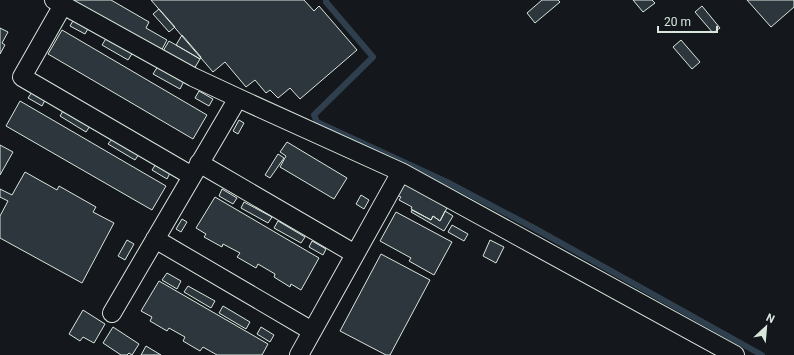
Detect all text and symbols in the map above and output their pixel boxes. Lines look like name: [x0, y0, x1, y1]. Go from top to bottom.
scale bar: [658, 8, 717, 34]
text: 20 m: [664, 15, 691, 29]
north arrow: [746, 307, 786, 347]
text: N: [764, 311, 777, 326]

